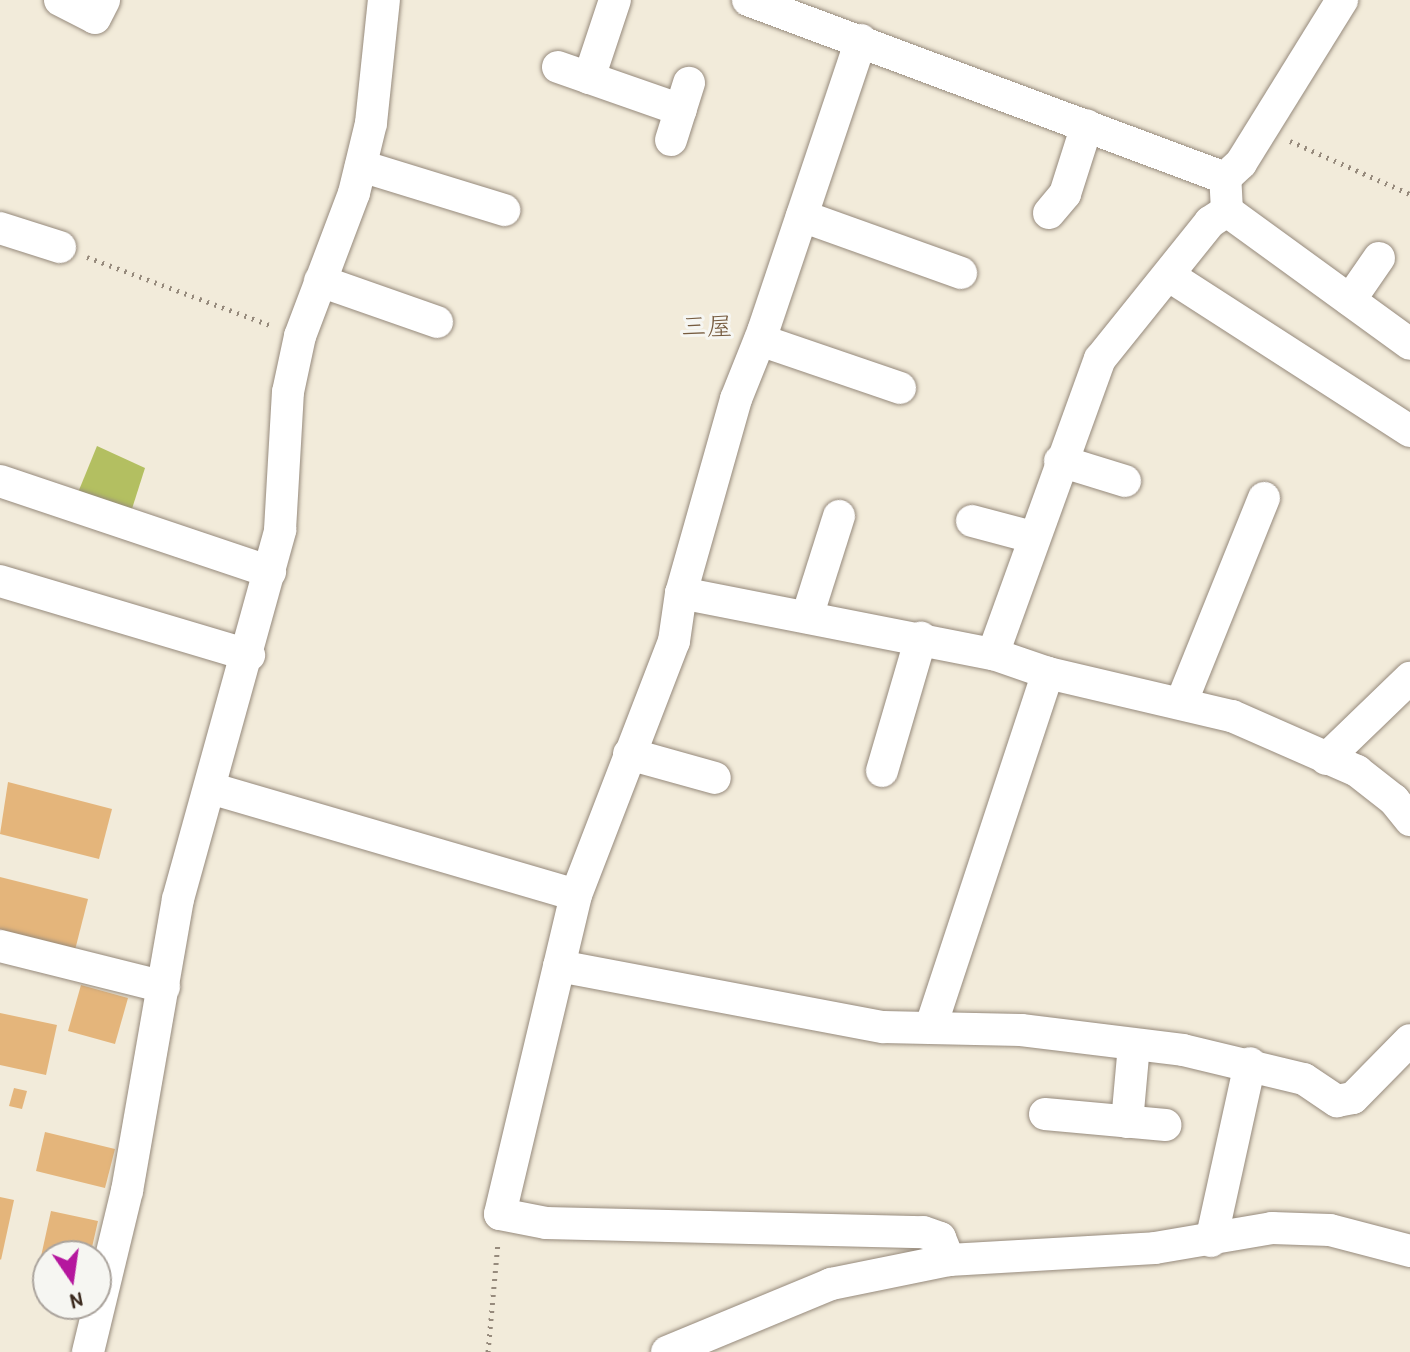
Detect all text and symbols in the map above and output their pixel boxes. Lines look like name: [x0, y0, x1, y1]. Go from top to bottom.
district label: 三屋: [681, 310, 733, 342]
north arrow: [32, 1240, 112, 1320]
text: N: [68, 1286, 86, 1317]

